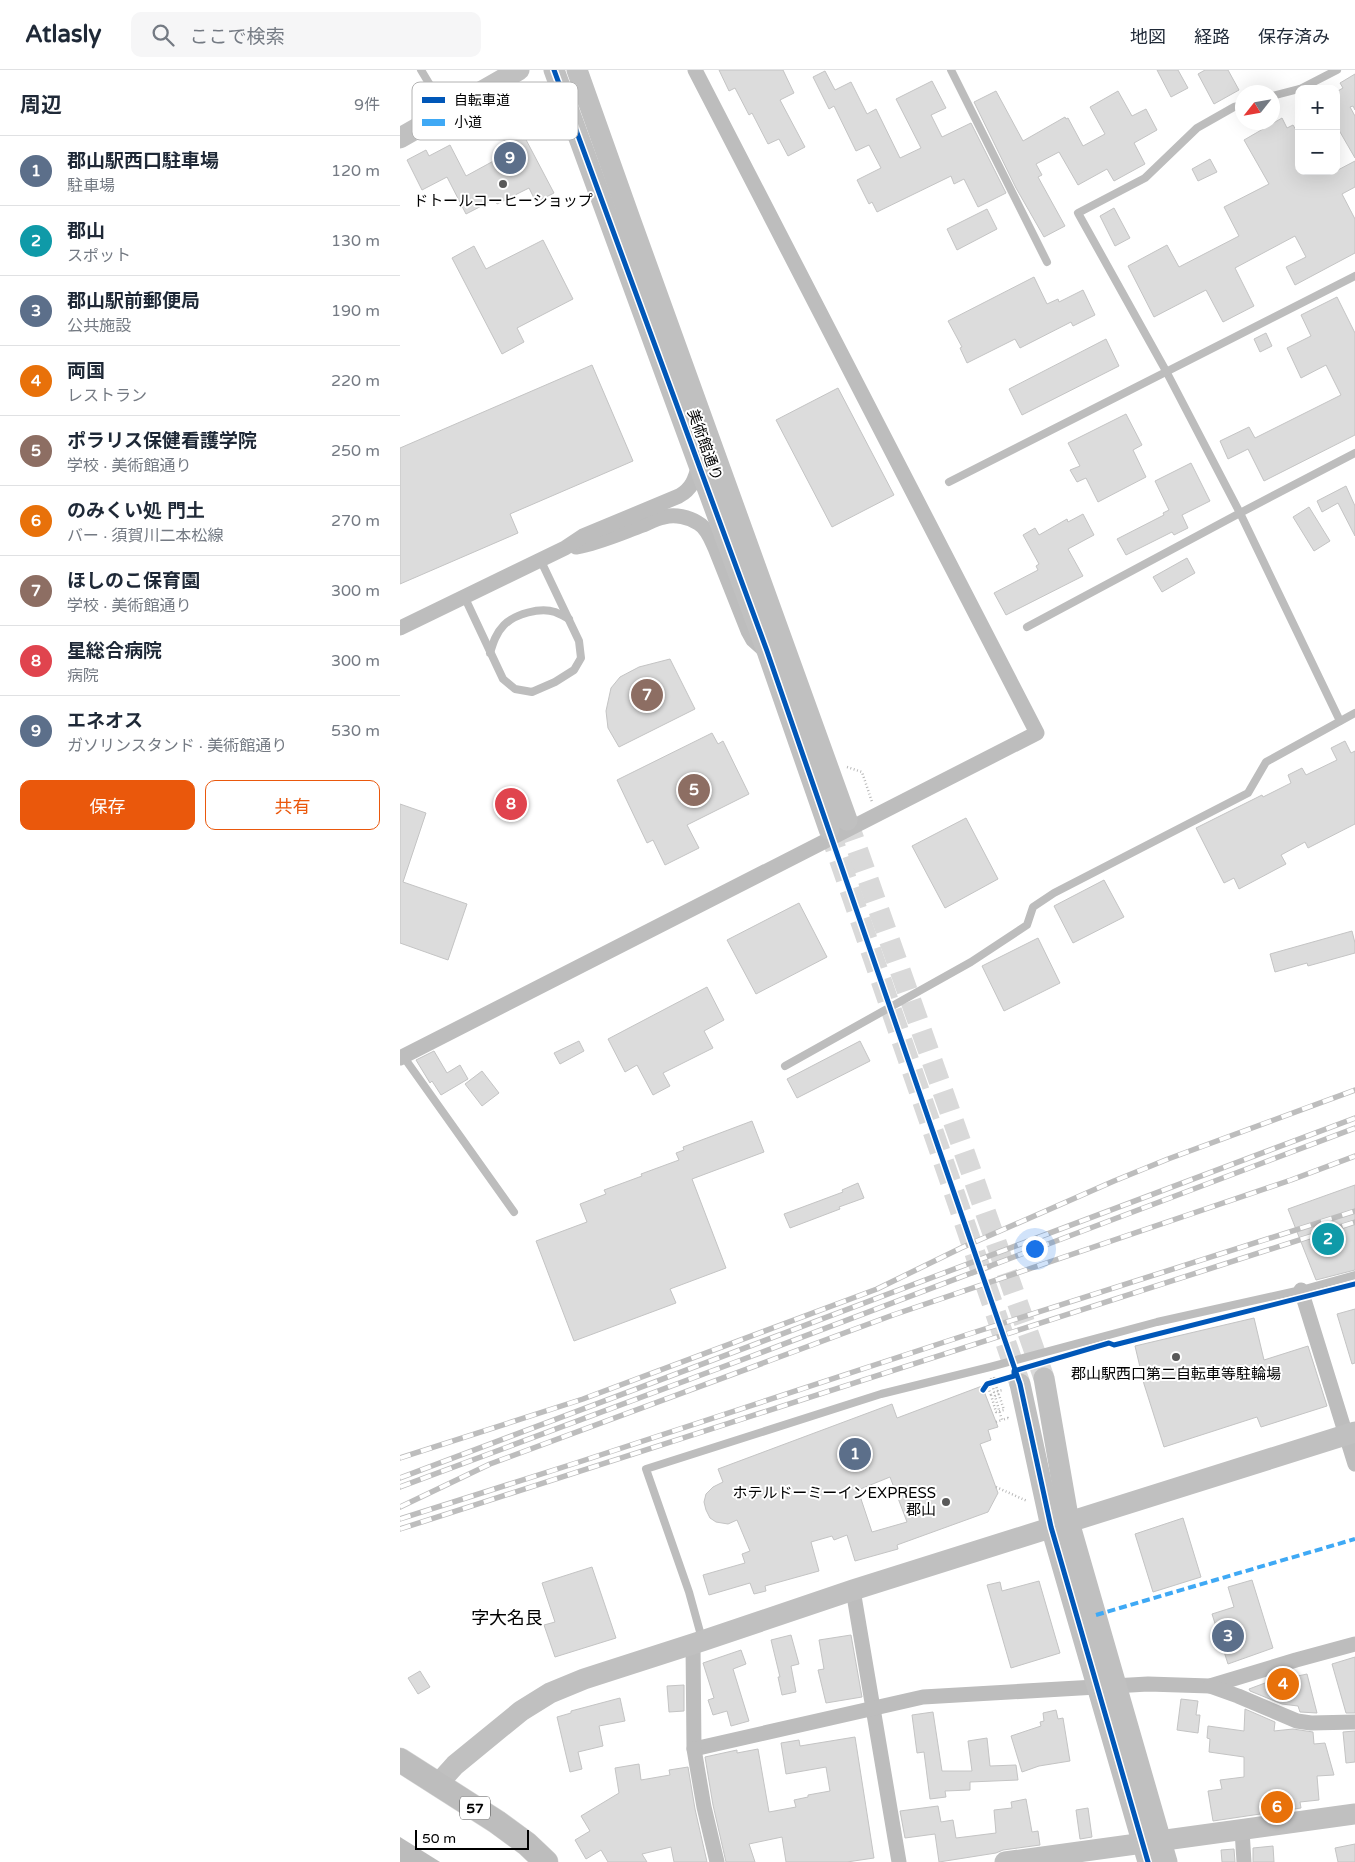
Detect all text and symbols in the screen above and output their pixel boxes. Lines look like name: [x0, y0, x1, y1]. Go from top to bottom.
search box: [131, 12, 481, 57]
text: Atlasly: [25, 20, 101, 49]
icon: search: [149, 21, 177, 49]
text: ここで検索: [189, 26, 284, 48]
text: 地図: [1130, 26, 1166, 48]
text: 経路: [1194, 26, 1230, 48]
text: 保存済み: [1258, 26, 1330, 48]
legend: [412, 82, 578, 140]
north arrow: [1235, 85, 1280, 130]
map controls: [1295, 85, 1340, 175]
button: +: [1295, 85, 1340, 130]
text: 自転車道: [454, 92, 510, 109]
text: 周辺: [20, 93, 62, 118]
text: 9件: [354, 95, 380, 115]
text: 小道: [454, 114, 482, 131]
button: −: [1295, 130, 1340, 175]
pin: 9: [494, 139, 526, 177]
text: 郡山駅西口駐車場: [67, 150, 219, 172]
text: 1: [31, 161, 41, 181]
text: 120 m: [331, 161, 380, 181]
text: 駐車場: [67, 176, 115, 196]
marker: ドトールコーヒーショップ: [497, 178, 509, 190]
place label: ドトールコーヒーショップ: [413, 192, 593, 210]
text: 郡山: [67, 220, 105, 242]
text: 2: [31, 231, 41, 251]
text: 130 m: [331, 231, 380, 251]
text: スポット: [67, 246, 131, 266]
text: 郡山駅前郵便局: [67, 290, 200, 312]
text: 3: [31, 301, 41, 321]
text: 190 m: [331, 301, 380, 321]
text: 公共施設: [67, 316, 131, 336]
text: 両国: [67, 360, 105, 382]
text: 4: [31, 371, 41, 391]
text: 220 m: [331, 371, 380, 391]
text: レストラン: [67, 386, 147, 406]
street label: 美術館通り: [684, 407, 726, 483]
text: ポラリス保健看護学院: [67, 430, 257, 452]
text: 5: [31, 441, 41, 461]
text: 250 m: [331, 441, 380, 461]
text: 学校 · 美術館通り: [67, 456, 191, 476]
text: のみくい処 門土: [67, 500, 205, 522]
text: 6: [31, 511, 41, 531]
text: 270 m: [331, 511, 380, 531]
text: バー · 須賀川二本松線: [67, 526, 223, 546]
text: ほしのこ保育園: [67, 570, 200, 592]
text: 7: [31, 581, 41, 601]
text: 300 m: [331, 581, 380, 601]
text: 学校 · 美術館通り: [67, 596, 191, 616]
text: 星総合病院: [67, 640, 162, 662]
text: 8: [31, 651, 41, 671]
text: 300 m: [331, 651, 380, 671]
text: 病院: [67, 666, 99, 686]
pin: 7: [631, 676, 663, 714]
text: エネオス: [67, 710, 143, 732]
text: 9: [31, 721, 41, 741]
text: 530 m: [331, 721, 380, 741]
text: ガソリンスタンド · 美術館通り: [67, 736, 287, 756]
pin: 5: [678, 771, 710, 809]
button: 保存: [20, 780, 195, 830]
button: 共有: [205, 780, 380, 830]
pin: 8: [495, 785, 527, 823]
pin: 2: [1312, 1220, 1344, 1258]
your location: [1022, 1236, 1048, 1262]
marker: 郡山駅西口第二自転車等駐輪場: [1170, 1351, 1182, 1363]
place label: 郡山駅西口第二自転車等駐輪場: [1071, 1365, 1281, 1383]
pin: 1: [839, 1435, 871, 1473]
place label: ホテルドーミーインEXPRESS 郡山: [733, 1484, 936, 1519]
marker: ホテルドーミーインEXPRESS 郡山: [940, 1496, 952, 1508]
district label: 字大名艮: [471, 1607, 543, 1629]
pin: 3: [1212, 1617, 1244, 1655]
pin: 4: [1267, 1665, 1299, 1703]
pin: 6: [1261, 1788, 1293, 1826]
road number: 57: [460, 1796, 490, 1820]
scale bar: [415, 1827, 529, 1850]
text: 50 m: [422, 1830, 456, 1847]

